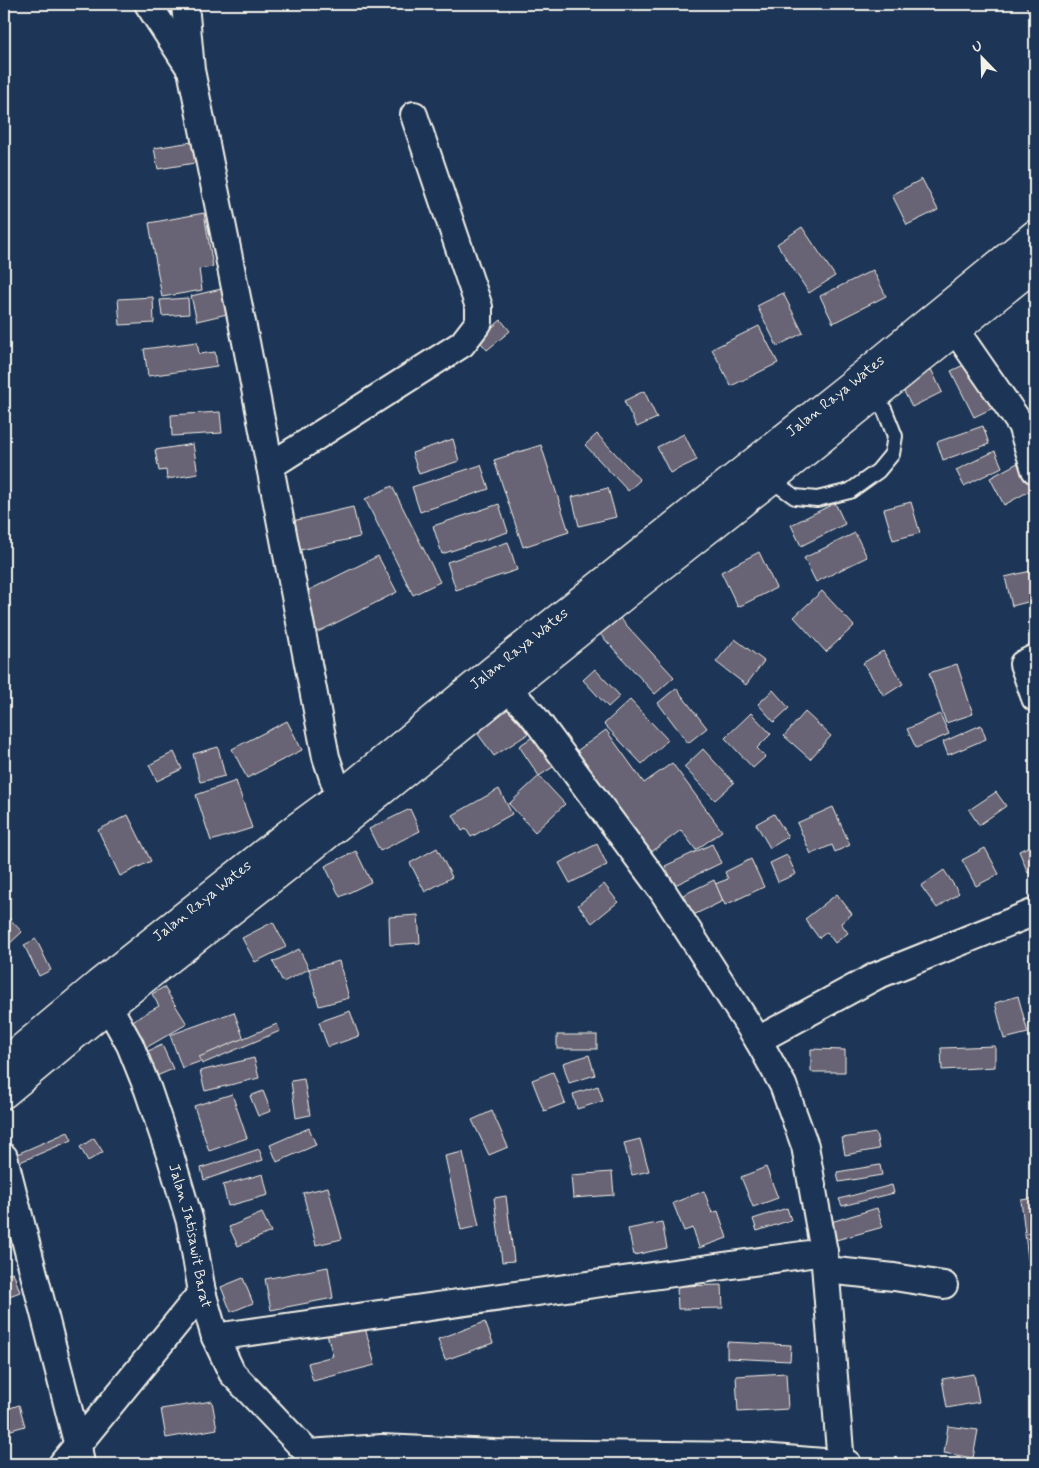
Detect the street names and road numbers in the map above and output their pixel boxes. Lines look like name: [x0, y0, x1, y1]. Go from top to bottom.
street label: Jalan Raya Wates: [782, 351, 889, 442]
street label: Jalan Raya Wates: [466, 603, 573, 695]
street label: Jalan Raya Wates: [149, 856, 256, 947]
street label: Jalan Jatisawit Barat: [163, 1161, 216, 1311]

